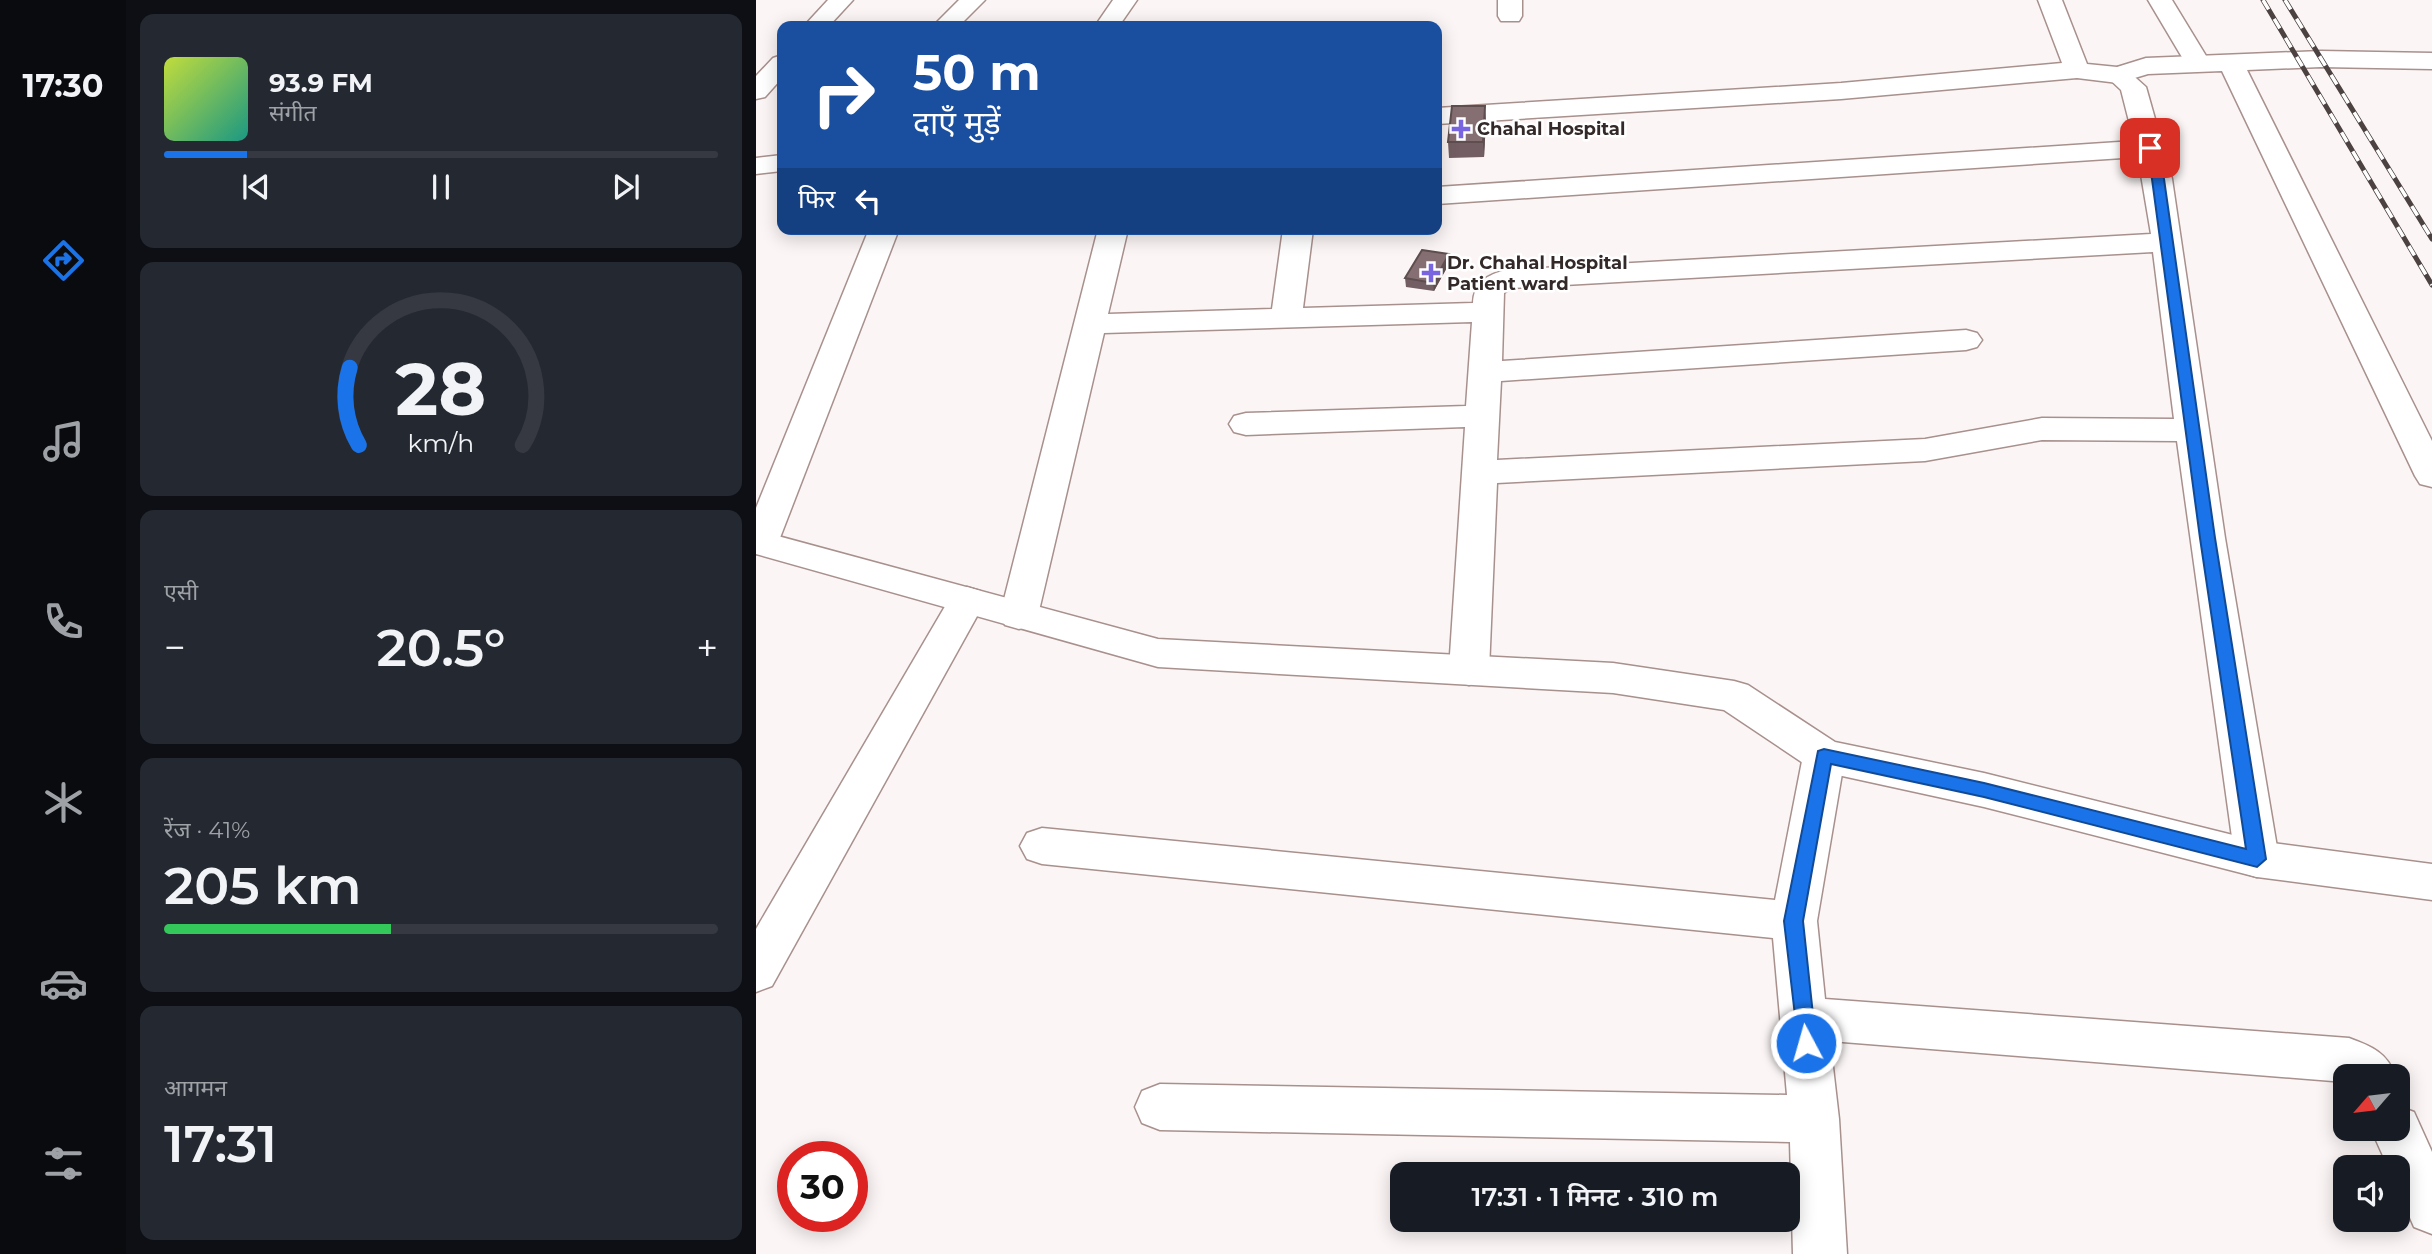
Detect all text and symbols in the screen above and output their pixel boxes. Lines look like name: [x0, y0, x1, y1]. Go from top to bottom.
text: 50 m: [913, 43, 1041, 102]
icon: right: [798, 49, 889, 140]
text: 17:30: [23, 66, 103, 105]
text: 93.9 FM: [269, 67, 373, 99]
text: संगीत: [269, 99, 317, 127]
text: दाएँ मुड़ें: [913, 103, 1001, 142]
place label: Chahal Hospital: [1477, 118, 1625, 140]
pin: [2120, 118, 2180, 178]
marker: Chahal Hospital: [1451, 119, 1471, 139]
icon: arrive: [2131, 129, 2169, 167]
icon: previous: [237, 168, 275, 206]
icon: pause: [422, 168, 460, 206]
icon: next: [607, 168, 645, 206]
icon: left: [849, 182, 887, 220]
text: फिर: [798, 183, 835, 215]
icon: directions: [39, 236, 88, 285]
place label: Dr. Chahal Hospital Patient ward: [1447, 252, 1628, 295]
marker: Dr. Chahal Hospital Patient ward: [1421, 263, 1441, 283]
text: 28: [396, 345, 487, 433]
icon: music: [39, 417, 88, 466]
text: km/h: [408, 428, 474, 458]
text: एसी: [164, 578, 198, 606]
icon: phone: [39, 597, 88, 646]
text: 20.5°: [377, 616, 505, 679]
text: −: [164, 624, 186, 671]
text: +: [696, 624, 718, 671]
icon: climate: [39, 778, 88, 827]
text: रेंज · 41%: [164, 816, 250, 844]
text: 205 km: [164, 854, 362, 917]
icon: car: [39, 959, 88, 1008]
position arrow: [1769, 1006, 1843, 1080]
north arrow: [2333, 1064, 2410, 1141]
map controls: [2333, 1064, 2410, 1232]
text: आगमन: [164, 1074, 227, 1102]
text: 17:31: [164, 1112, 277, 1175]
icon: filters: [39, 1139, 88, 1188]
speed limit sign: 30: [777, 1141, 868, 1232]
button: sound: [2333, 1155, 2410, 1232]
text: 17:31 · 1 मिनट · 310 m: [1471, 1181, 1719, 1213]

